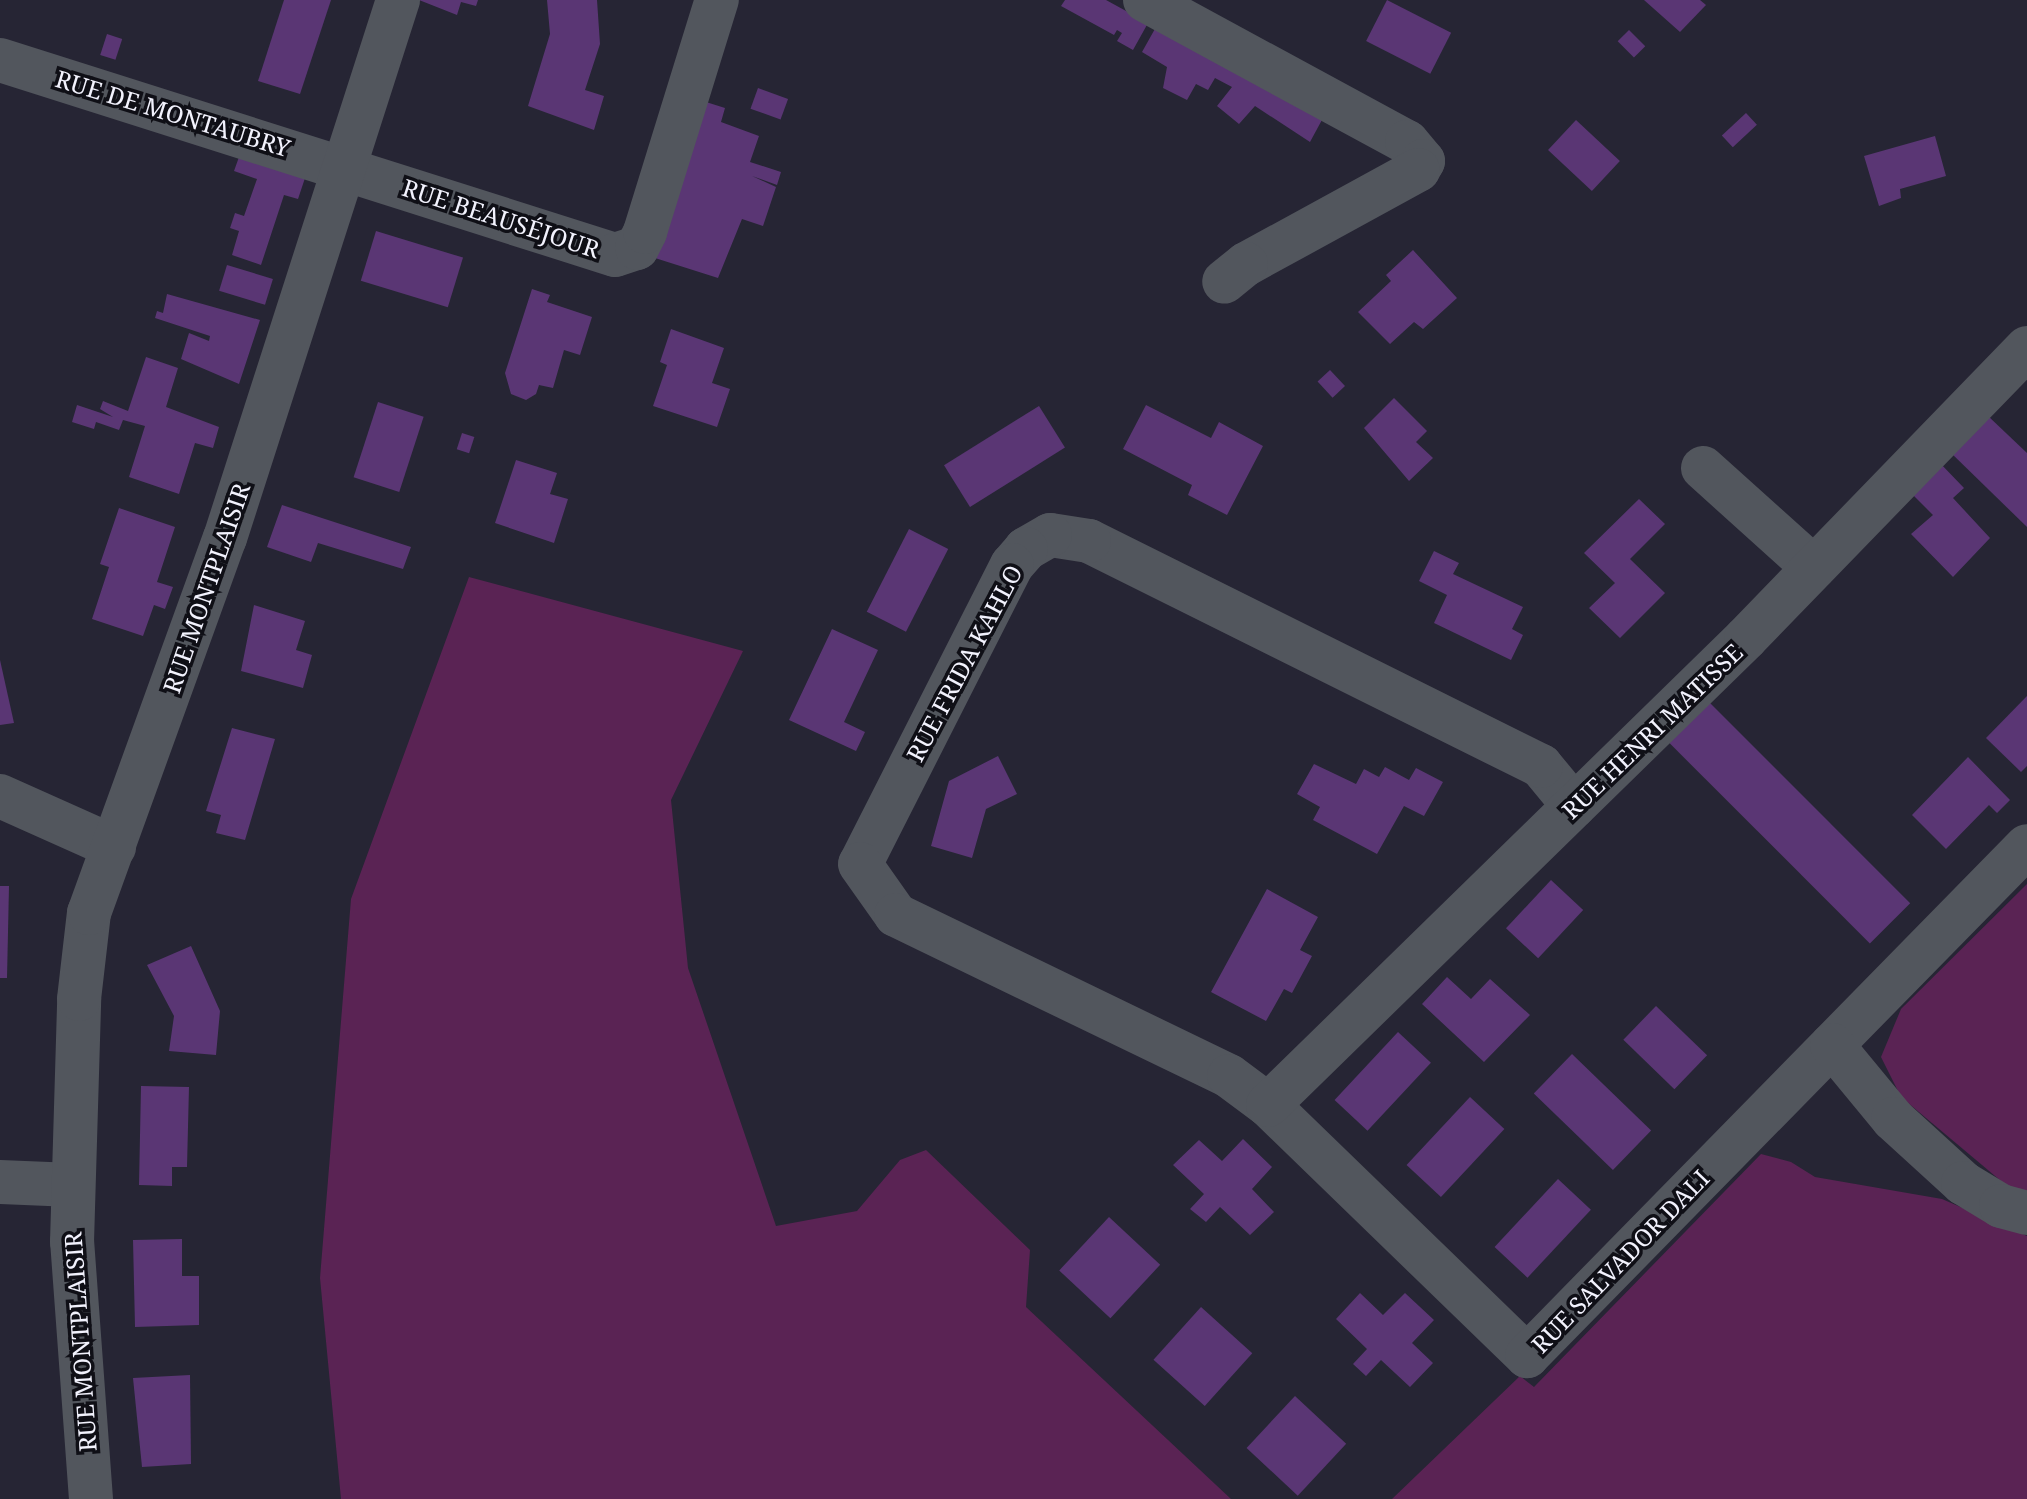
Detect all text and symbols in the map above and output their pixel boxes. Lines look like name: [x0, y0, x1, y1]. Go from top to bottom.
street label: RUE DE MONTAUBRY: [52, 64, 294, 162]
street label: RUE BEAUSÉJOUR: [399, 173, 603, 263]
street label: RUE MONTPLAISIR: [157, 479, 255, 697]
street label: RUE FRIDA KAHLO: [900, 560, 1028, 766]
street label: RUE HENRI MATISSE: [1556, 637, 1748, 825]
street label: RUE SALVADOR DALI: [1525, 1164, 1715, 1358]
street label: RUE MONTPLAISIR: [58, 1231, 102, 1453]

